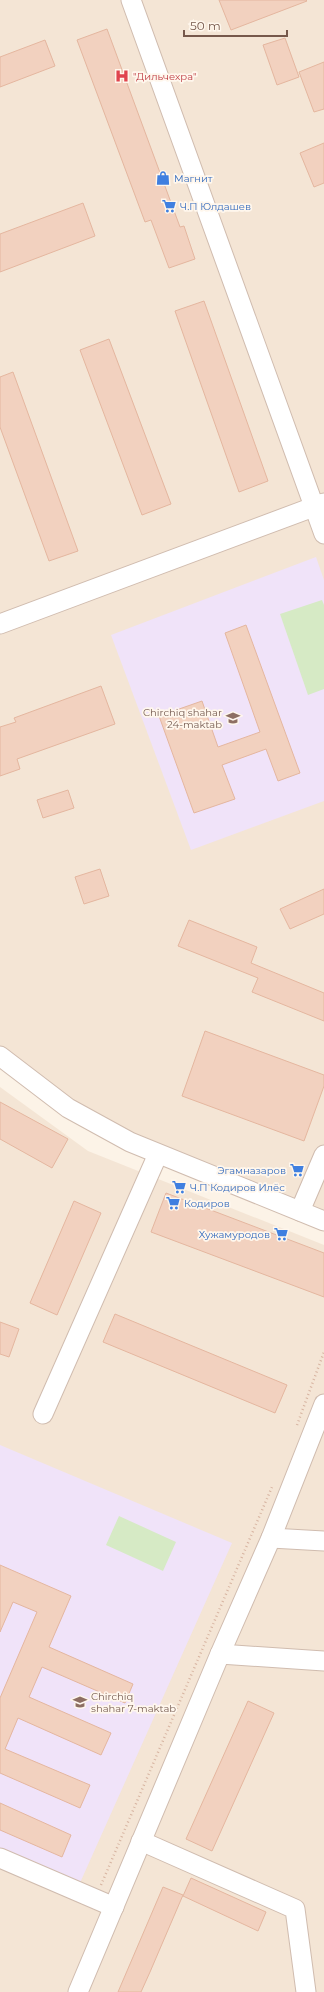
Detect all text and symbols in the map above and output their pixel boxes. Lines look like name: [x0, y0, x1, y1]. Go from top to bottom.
scale bar: [184, 12, 287, 38]
text: 50 m: [190, 18, 221, 33]
hospital icon: "Дильчехра": [114, 68, 130, 84]
place label: "Дильчехра": [133, 70, 197, 83]
shop icon: Магнит: [155, 170, 171, 186]
place label: Магнит: [174, 172, 213, 185]
supermarket icon: Ч.П Юлдашев: [161, 198, 177, 214]
place label: Ч.П Юлдашев: [180, 200, 251, 213]
place label: Chirchiq shahar 24-maktab: [143, 706, 222, 731]
school or university icon: Chirchiq shahar 24-maktab: [225, 710, 241, 726]
supermarket icon: Эгамназаров: [289, 1162, 305, 1178]
place label: Эгамназаров: [217, 1164, 286, 1177]
supermarket icon: Ч.П Кодиров Илёс: [171, 1179, 187, 1195]
place label: Ч.П Кодиров Илёс: [190, 1181, 285, 1194]
supermarket icon: Кодиров: [165, 1195, 181, 1211]
place label: Кодиров: [184, 1197, 230, 1210]
supermarket icon: Хужамуродов: [273, 1226, 289, 1242]
place label: Хужамуродов: [199, 1228, 270, 1241]
place label: Chirchiq shahar 7-maktab: [91, 1690, 176, 1715]
school or university icon: Chirchiq shahar 7-maktab: [72, 1694, 88, 1710]

